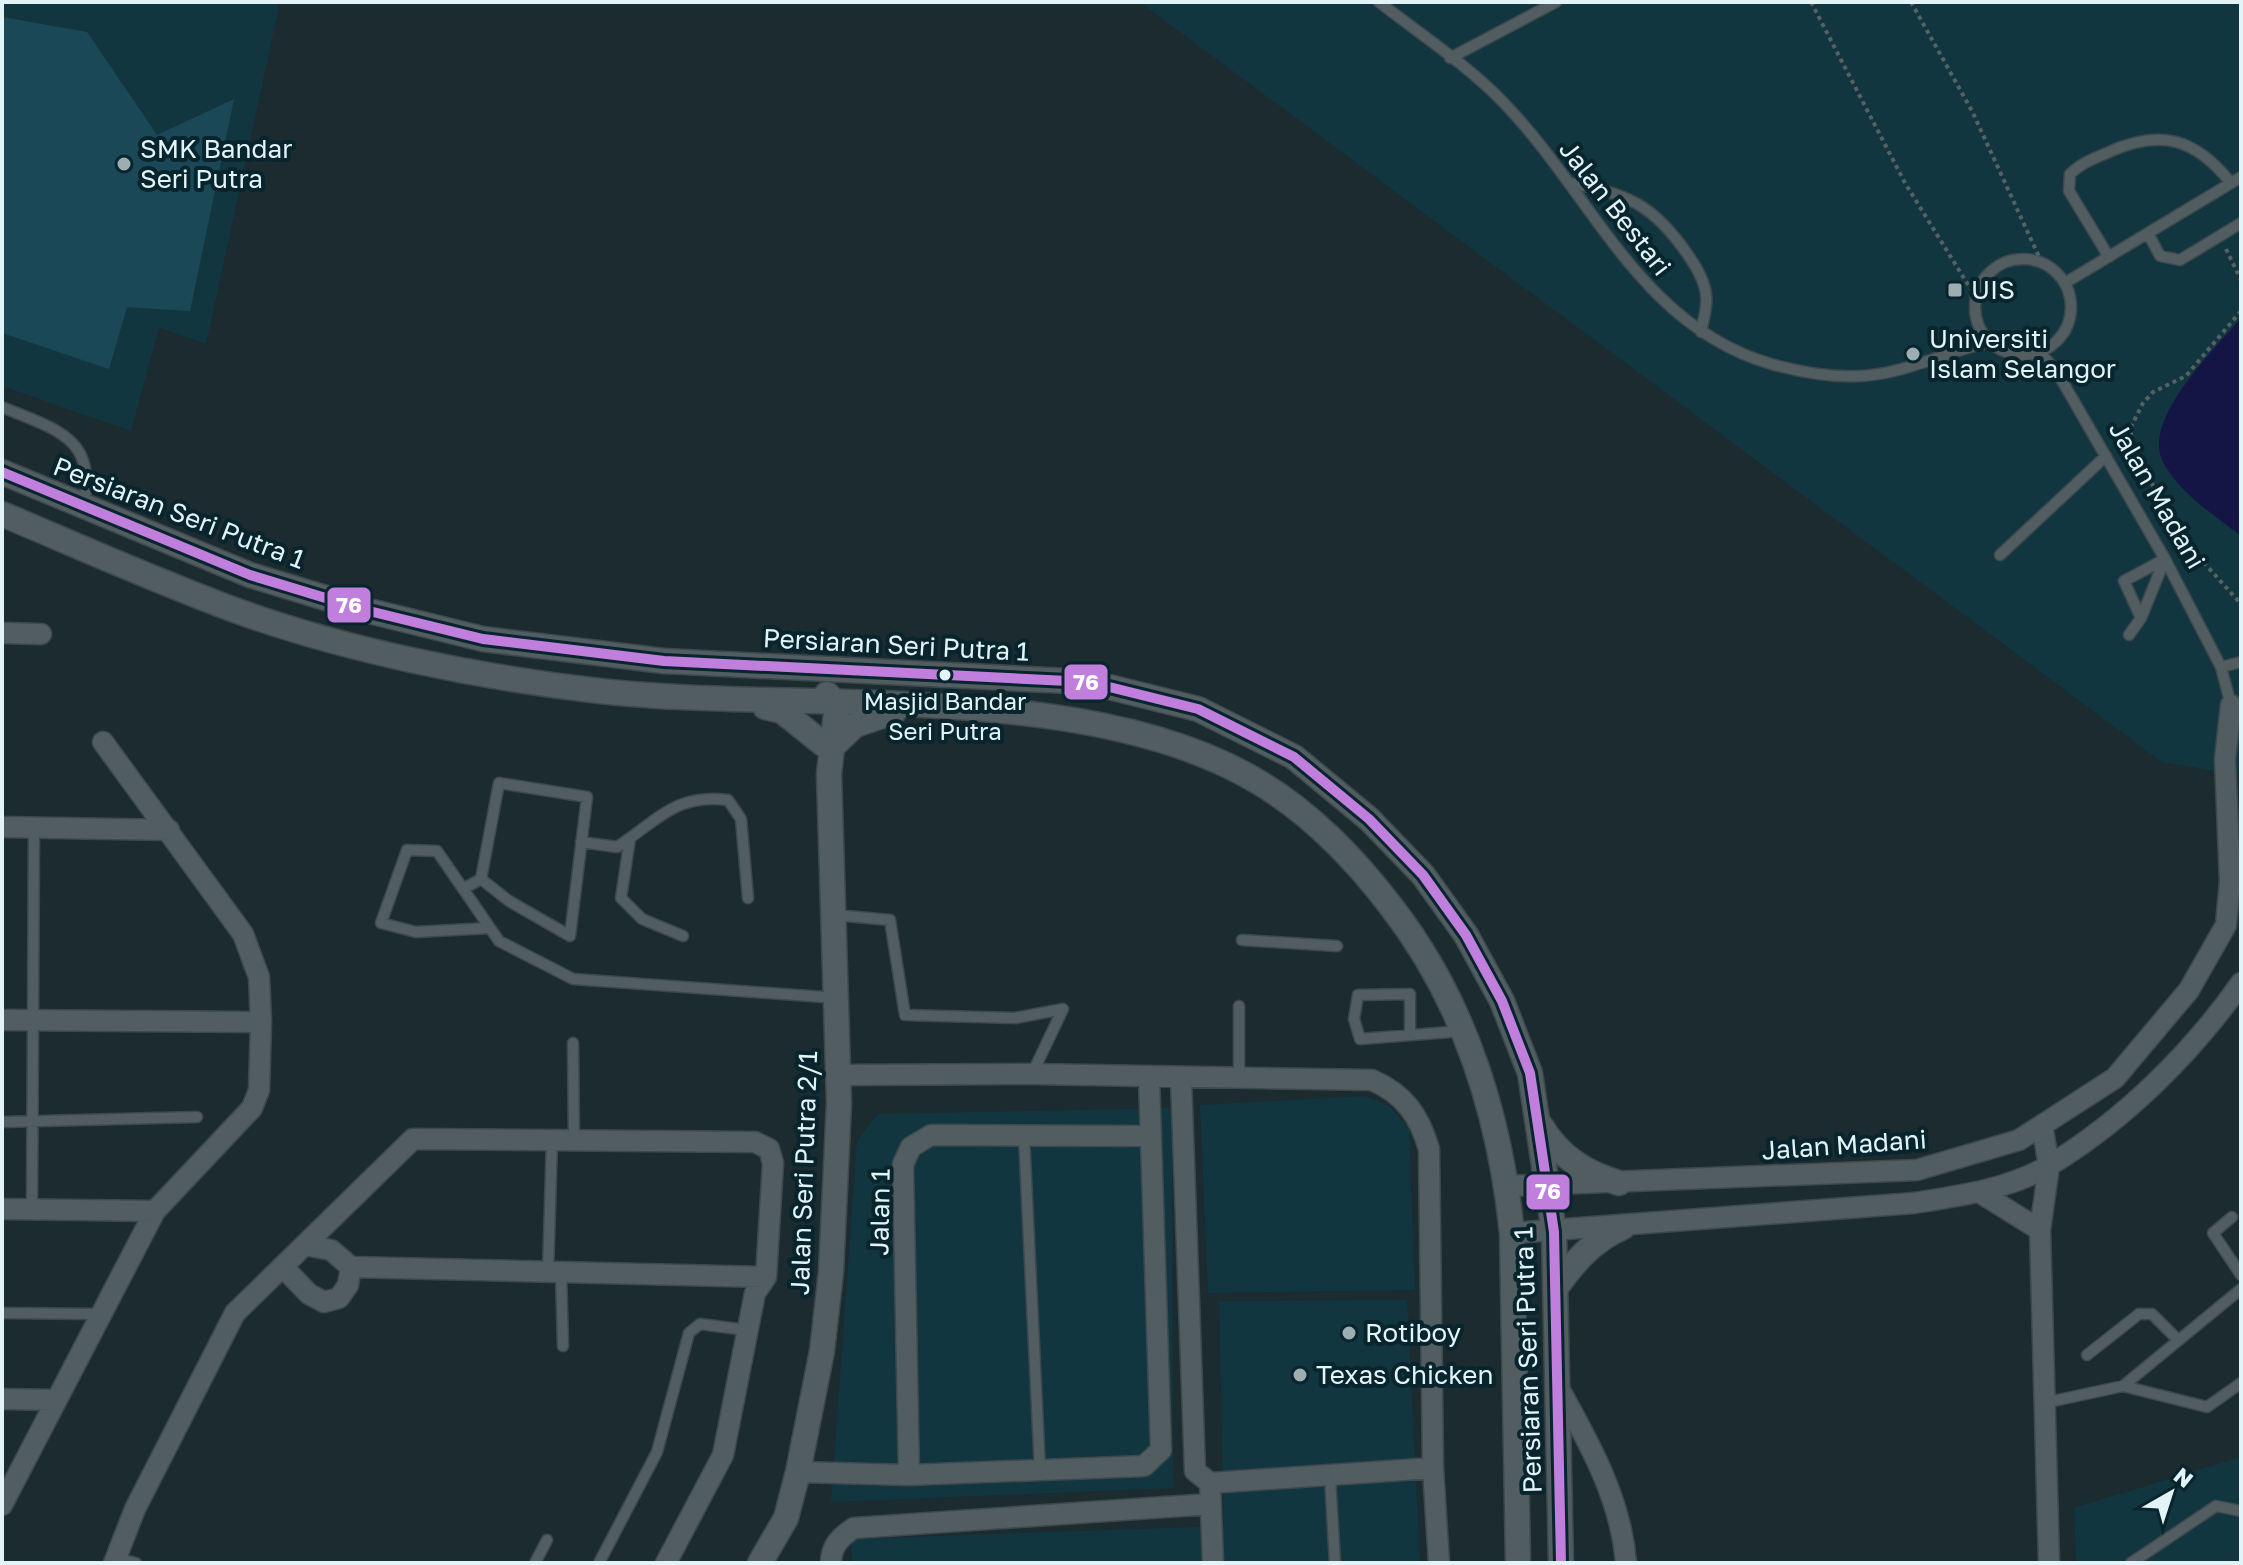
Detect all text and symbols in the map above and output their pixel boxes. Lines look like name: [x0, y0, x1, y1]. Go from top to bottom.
place label: SMK Bandar Seri Putra: [140, 133, 292, 194]
street label: Jalan Bestari: [1553, 134, 1678, 282]
marker: SMK Bandar Seri Putra: [115, 155, 133, 173]
place label: UIS: [1971, 274, 2015, 305]
marker: UIS: [1946, 281, 1964, 299]
place label: Universiti Islam Selangor: [1929, 323, 2116, 384]
marker: Universiti Islam Selangor: [1904, 345, 1922, 363]
street label: Jalan Madani: [2103, 415, 2212, 574]
street label: Persiaran Seri Putra 1: [49, 450, 309, 575]
line badge: 76: [326, 586, 372, 624]
text: 76: [336, 591, 362, 618]
street label: Persiaran Seri Putra 1: [762, 622, 1030, 667]
line badge: 76: [1063, 663, 1109, 701]
marker: Masjid Bandar Seri Putra: [937, 667, 953, 683]
text: 76: [1073, 668, 1099, 695]
place label: Masjid Bandar Seri Putra: [864, 686, 1026, 745]
street label: Jalan Seri Putra 2/1: [784, 1050, 823, 1296]
street label: Jalan Madani: [1760, 1123, 1928, 1166]
street label: Jalan 1: [863, 1168, 896, 1256]
line badge: 76: [1525, 1173, 1571, 1211]
text: 76: [1535, 1177, 1561, 1204]
street label: Persiaran Seri Putra 1: [1507, 1226, 1548, 1494]
place label: Rotiboy: [1365, 1317, 1461, 1348]
marker: Rotiboy: [1340, 1324, 1358, 1342]
place label: Texas Chicken: [1316, 1359, 1493, 1390]
marker: Texas Chicken: [1291, 1366, 1309, 1384]
north arrow: [2131, 1453, 2211, 1533]
text: N: [2169, 1461, 2199, 1493]

